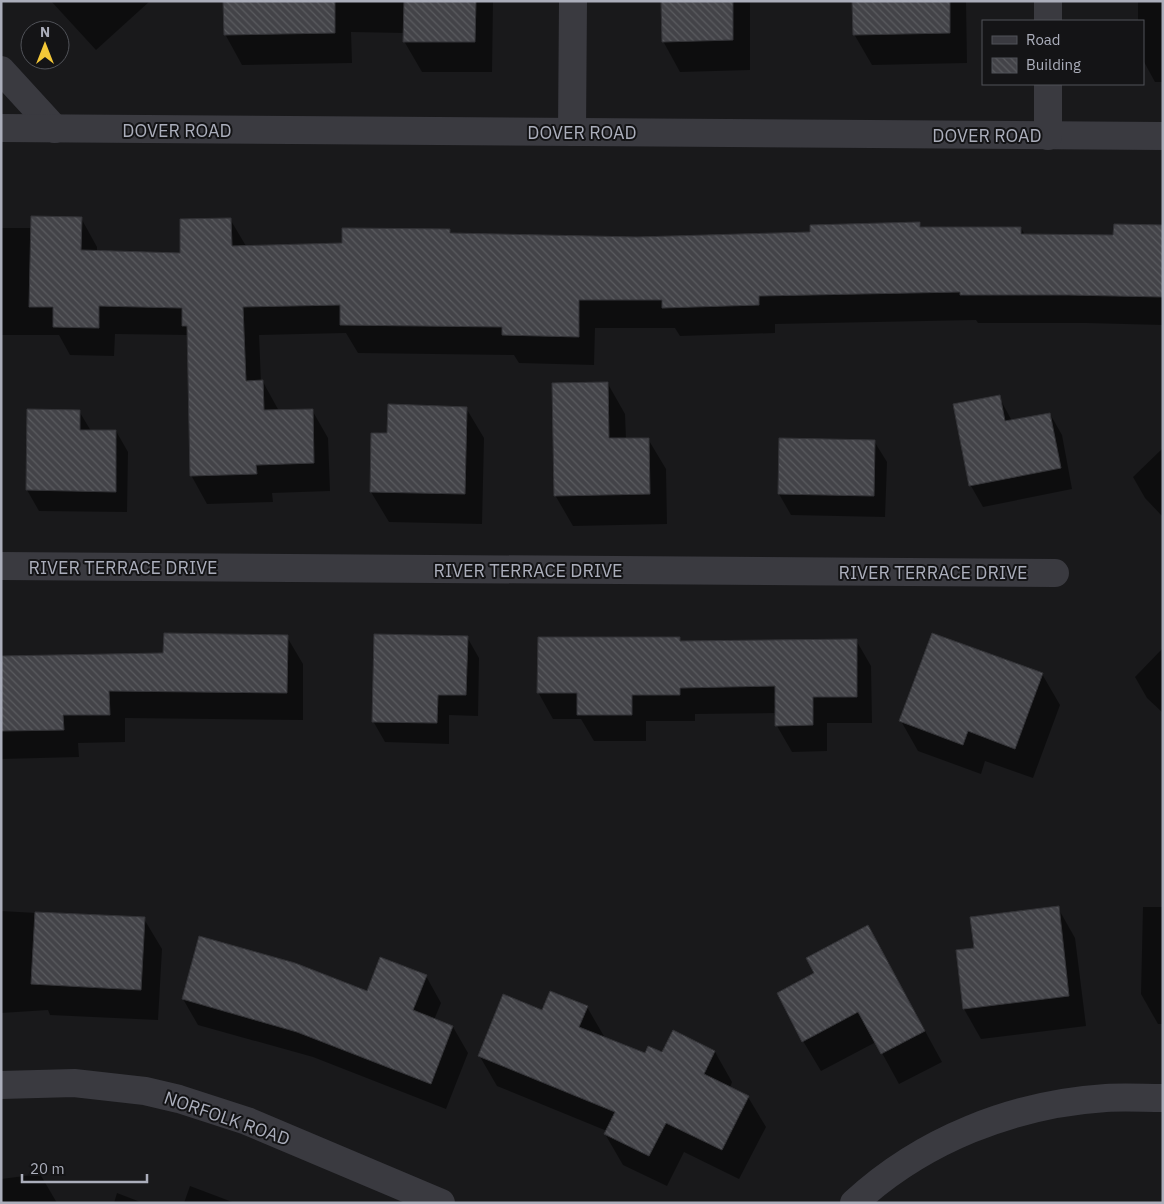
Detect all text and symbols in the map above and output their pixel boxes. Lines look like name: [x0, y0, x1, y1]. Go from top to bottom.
north arrow: [20, 20, 70, 70]
legend: [982, 20, 1144, 85]
text: N: [40, 23, 50, 41]
text: Road: [1026, 30, 1061, 49]
text: Building: [1026, 55, 1081, 74]
street label: DOVER ROAD: [122, 119, 232, 142]
street label: DOVER ROAD: [527, 121, 637, 144]
street label: DOVER ROAD: [932, 124, 1042, 147]
street label: RIVER TERRACE DRIVE: [28, 556, 218, 579]
street label: RIVER TERRACE DRIVE: [433, 559, 623, 582]
street label: RIVER TERRACE DRIVE: [838, 561, 1028, 584]
street label: NORFOLK ROAD: [161, 1086, 293, 1150]
scale bar: [22, 1152, 148, 1184]
text: 20 m: [30, 1159, 65, 1178]

